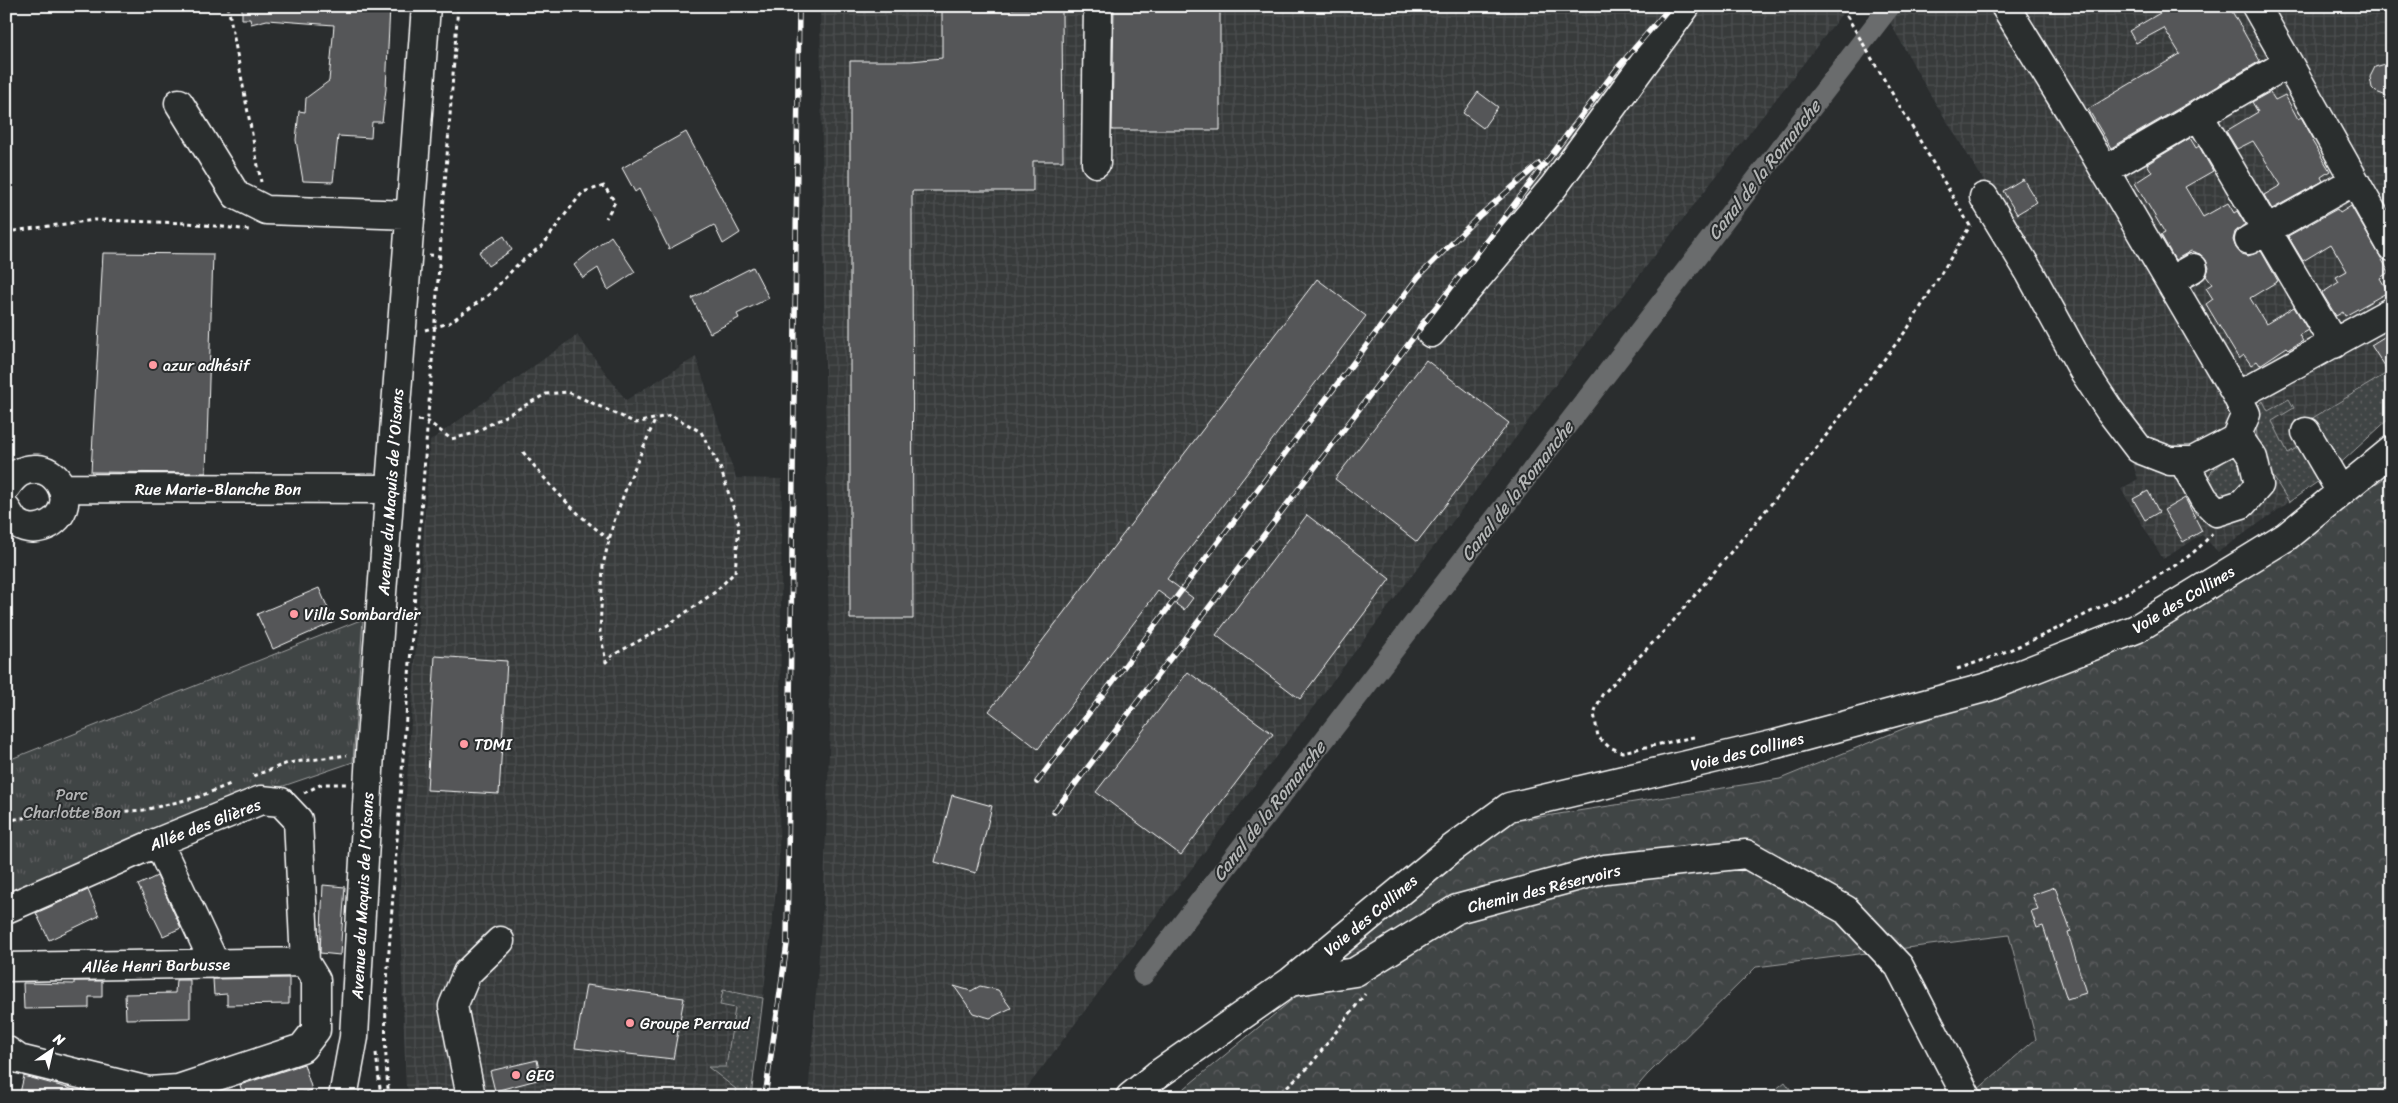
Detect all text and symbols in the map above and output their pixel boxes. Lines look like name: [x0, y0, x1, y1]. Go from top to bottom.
water label: Canal de la Romanche: [1699, 91, 1830, 247]
place label: azur adhésif: [163, 351, 252, 380]
marker: azur adhésif: [147, 359, 159, 371]
street label: Avenue du Maquis de l'Oisans: [369, 387, 412, 597]
water label: Canal de la Romanche: [1452, 412, 1583, 568]
street label: Rue Marie-Blanche Bon: [135, 475, 301, 504]
street label: Voie des Collines: [2126, 557, 2241, 642]
place label: Villa Sombardier: [304, 600, 421, 629]
marker: Villa Sombardier: [288, 608, 300, 620]
street label: Voie des Collines: [1687, 723, 1807, 780]
place label: TDMI: [474, 730, 513, 759]
water label: Canal de la Romanche: [1204, 732, 1335, 888]
marker: TDMI: [458, 738, 470, 750]
park label: Parc Charlotte Bon: [23, 780, 121, 827]
street label: Allée des Glières: [144, 790, 266, 859]
street label: Avenue du Maquis de l'Oisans: [343, 791, 382, 1001]
street label: Chemin des Réservoirs: [1464, 855, 1624, 922]
street label: Voie des Collines: [1317, 867, 1424, 964]
street label: Allée Henri Barbusse: [81, 950, 231, 981]
place label: Groupe Perraud: [640, 1009, 751, 1038]
marker: Groupe Perraud: [624, 1017, 636, 1029]
north arrow: [28, 1026, 78, 1076]
text: N: [47, 1026, 70, 1053]
place label: GEG: [526, 1061, 555, 1090]
marker: GEG: [510, 1069, 522, 1081]

